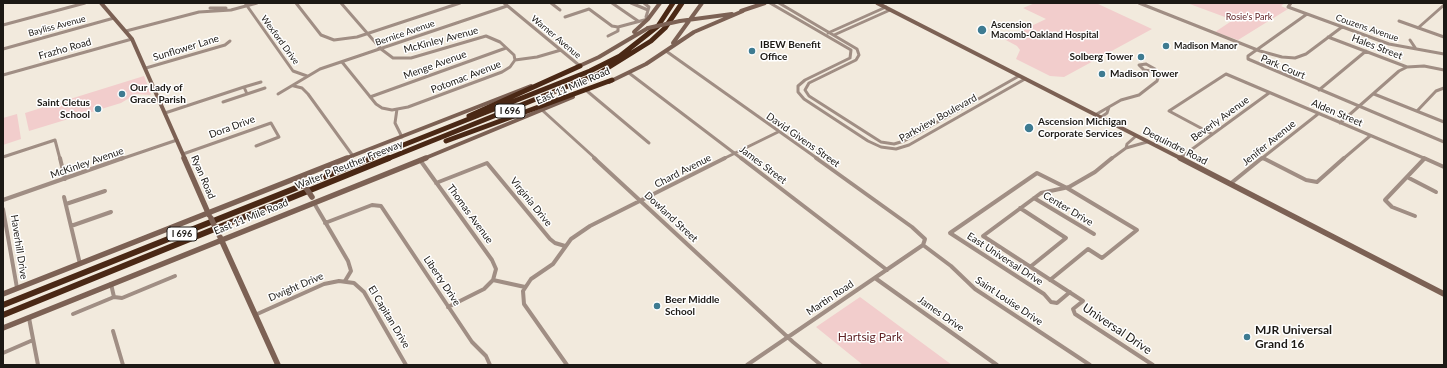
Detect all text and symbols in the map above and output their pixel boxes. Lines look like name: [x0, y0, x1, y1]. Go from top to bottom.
park label: Rosie's Park: [1226, 12, 1272, 22]
street label: Couzens Avenue: [1334, 12, 1400, 44]
street label: Bayliss Avenue: [27, 13, 87, 39]
street label: Wexford Drive: [259, 13, 301, 67]
street label: Warner Avenue: [529, 13, 583, 61]
street label: Bernice Avenue: [374, 18, 436, 48]
place label: Ascension Macomb-Oakland Hospital: [991, 20, 1099, 41]
street label: McKinley Avenue: [402, 24, 480, 56]
marker: Ascension Macomb-Oakland Hospital: [976, 24, 988, 36]
street label: Sunflower Lane: [152, 32, 220, 64]
street label: Hales Street: [1350, 32, 1404, 62]
street label: Frazho Road: [37, 36, 93, 62]
place label: IBEW Benefit Office: [760, 39, 821, 62]
marker: Madison Manor: [1161, 41, 1171, 51]
place label: Madison Manor: [1174, 41, 1237, 51]
marker: IBEW Benefit Office: [747, 46, 757, 56]
street label: Menge Avenue: [402, 48, 468, 82]
place label: Solberg Tower: [1069, 51, 1133, 63]
marker: Solberg Tower: [1136, 52, 1146, 62]
street label: Park Court: [1259, 52, 1307, 82]
street label: Potomac Avenue: [429, 58, 503, 96]
street label: East 11 Mile Road: [534, 65, 612, 107]
place label: Madison Tower: [1110, 68, 1178, 80]
marker: Madison Tower: [1097, 69, 1107, 79]
place label: Our Lady of Grace Parish: [130, 82, 186, 106]
marker: Our Lady of Grace Parish: [117, 89, 127, 99]
street label: Parkview Boulevard: [897, 92, 979, 144]
street label: Beverly Avenue: [1189, 94, 1251, 144]
place label: Saint Cletus School: [37, 97, 90, 120]
street label: Alden Street: [1310, 97, 1364, 129]
marker: Saint Cletus School: [93, 104, 103, 114]
road number: I 696: [495, 104, 525, 118]
street label: David Givens Street: [764, 110, 842, 170]
street label: Dora Drive: [207, 113, 257, 141]
place label: Ascension Michigan Corporate Services: [1038, 116, 1127, 140]
street label: Jenifer Avenue: [1240, 118, 1298, 168]
marker: Ascension Michigan Corporate Services: [1023, 122, 1035, 134]
street label: Dequindre Road: [1141, 125, 1209, 167]
street label: Walter P Reuther Freeway: [293, 138, 405, 192]
street label: James Street: [737, 143, 789, 187]
street label: McKinley Avenue: [49, 145, 125, 181]
street label: Chard Avenue: [653, 152, 713, 190]
street label: Ryan Road: [188, 153, 218, 201]
street label: Virginia Drive: [508, 175, 554, 229]
street label: Thomas Avenue: [444, 182, 496, 246]
street label: Dowland Street: [642, 189, 700, 245]
street label: Center Drive: [1041, 189, 1095, 229]
street label: East 11 Mile Road: [212, 197, 290, 237]
street label: Haverhill Drive: [8, 214, 30, 280]
road number: I 696: [167, 227, 197, 241]
street label: East Universal Drive: [965, 230, 1045, 288]
street label: Liberty Drive: [421, 254, 463, 308]
street label: Dwight Drive: [267, 270, 325, 304]
street label: Saint Louise Drive: [973, 274, 1045, 328]
street label: Martin Road: [804, 278, 856, 318]
street label: El Capitan Drive: [366, 284, 412, 350]
place label: Beer Middle School: [665, 294, 719, 318]
street label: James Drive: [916, 294, 966, 334]
street label: Universal Drive: [1080, 300, 1154, 358]
marker: Beer Middle School: [652, 301, 662, 311]
place label: MJR Universal Grand 16: [1255, 323, 1332, 351]
park label: Hartsig Park: [838, 330, 902, 344]
marker: MJR Universal Grand 16: [1242, 332, 1252, 342]

